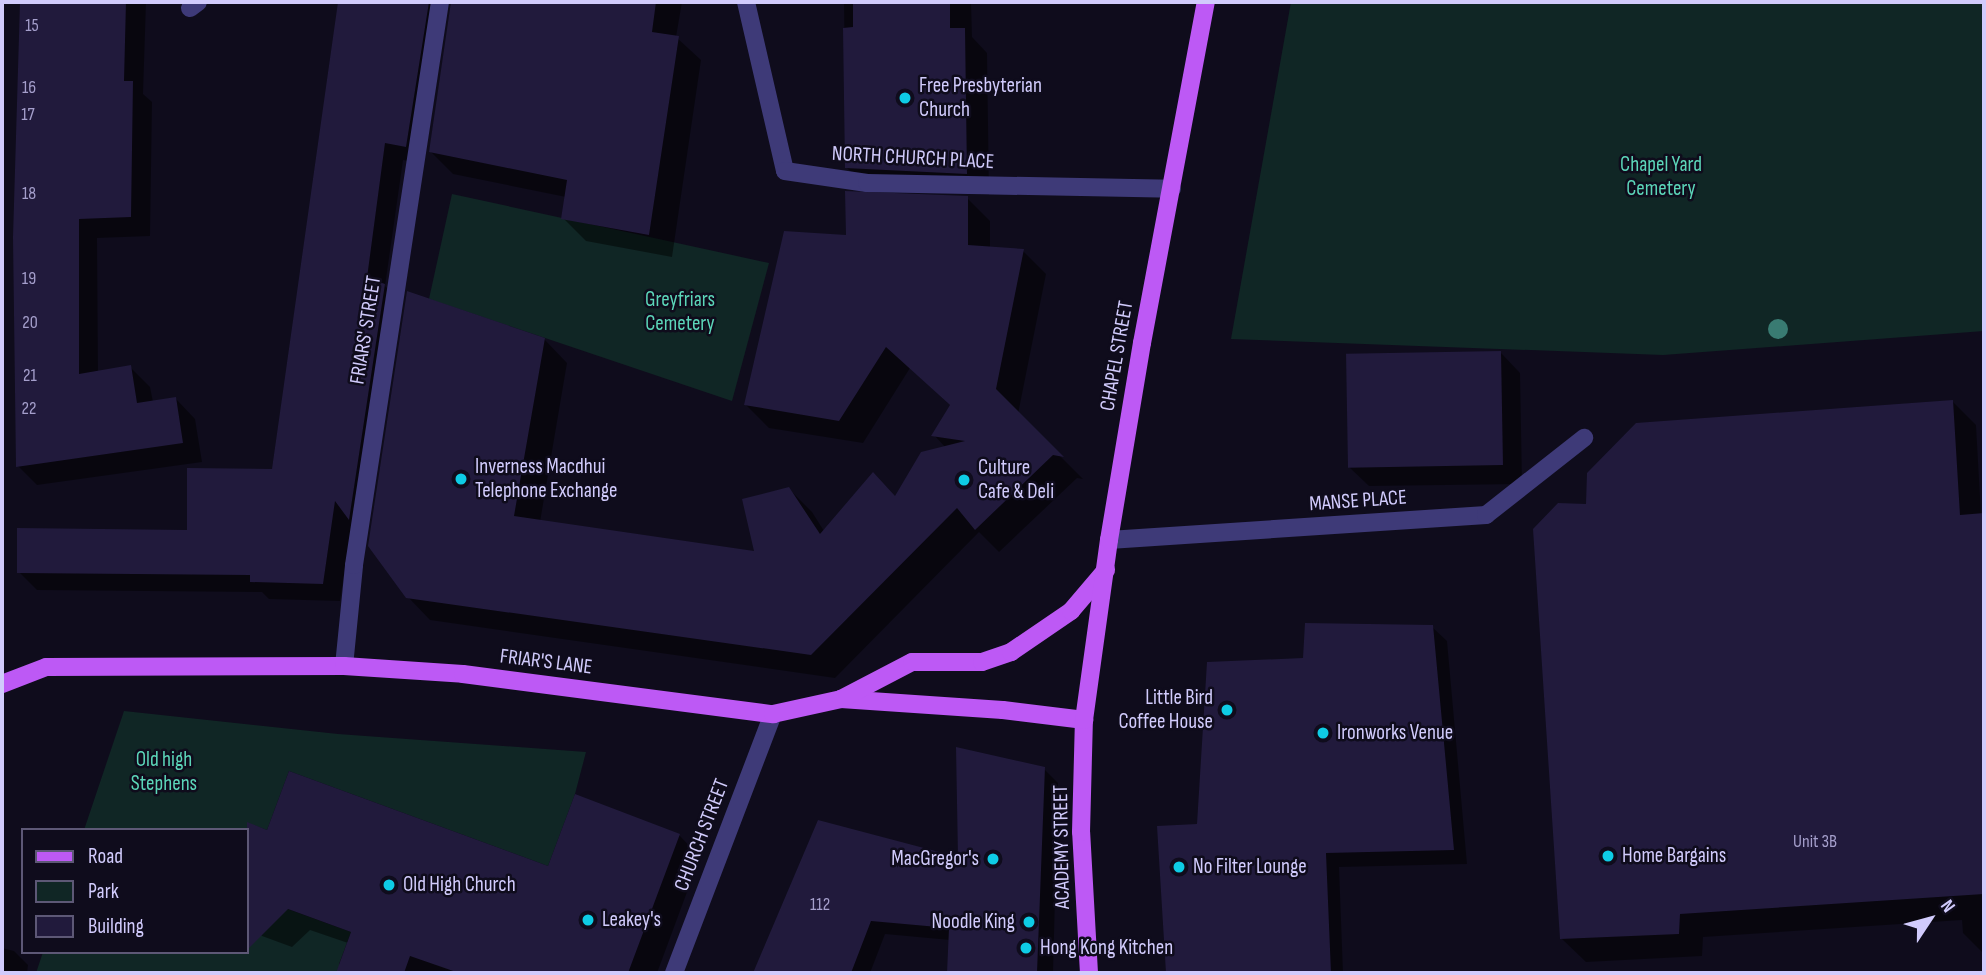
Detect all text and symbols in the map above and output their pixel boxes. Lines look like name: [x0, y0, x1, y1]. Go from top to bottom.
house number: 15: [25, 15, 39, 37]
place label: Free Presbyterian Church: [919, 73, 1042, 123]
house number: 16: [22, 77, 36, 99]
marker: Free Presbyterian Church: [897, 90, 913, 106]
house number: 17: [21, 104, 35, 126]
street label: NORTH CHURCH PLACE: [831, 141, 995, 175]
park label: Chapel Yard Cemetery: [1620, 152, 1702, 202]
house number: 18: [22, 183, 36, 205]
house number: 19: [22, 268, 36, 290]
street label: FRIARS' STREET: [345, 274, 387, 386]
park label: Greyfriars Cemetery: [645, 287, 715, 337]
street label: CHAPEL STREET: [1095, 299, 1139, 413]
house number: 20: [22, 312, 38, 334]
house number: 21: [23, 365, 37, 387]
house number: 22: [22, 398, 36, 420]
place label: Inverness Macdhui Telephone Exchange: [475, 454, 617, 504]
place label: Culture Cafe & Deli: [978, 455, 1054, 505]
marker: Inverness Macdhui Telephone Exchange: [453, 471, 469, 487]
marker: Culture Cafe & Deli: [956, 472, 972, 488]
street label: MANSE PLACE: [1308, 485, 1408, 517]
street label: FRIAR'S LANE: [498, 644, 594, 680]
place label: Little Bird Coffee House: [1118, 685, 1213, 735]
marker: Little Bird Coffee House: [1219, 702, 1235, 718]
place label: Ironworks Venue: [1337, 720, 1453, 746]
marker: Ironworks Venue: [1315, 725, 1331, 741]
park label: Old high Stephens: [131, 747, 197, 797]
street label: CHURCH STREET: [669, 775, 735, 895]
street label: ACADEMY STREET: [1048, 785, 1076, 909]
legend: [21, 828, 248, 954]
house number: Unit 3B: [1793, 831, 1837, 853]
place label: Home Bargains: [1622, 843, 1726, 869]
text: Road: [88, 844, 123, 869]
place label: MacGregor's: [891, 846, 979, 872]
marker: Home Bargains: [1600, 848, 1616, 864]
marker: MacGregor's: [985, 851, 1001, 867]
place label: No Filter Lounge: [1193, 854, 1307, 880]
marker: No Filter Lounge: [1171, 859, 1187, 875]
place label: Old High Church: [403, 872, 516, 898]
marker: Old High Church: [381, 877, 397, 893]
text: Park: [88, 879, 119, 904]
north arrow: [1895, 884, 1965, 954]
house number: 112: [810, 894, 830, 916]
text: N: [1935, 895, 1960, 917]
place label: Leakey's: [602, 907, 661, 933]
place label: Noodle King: [932, 909, 1015, 935]
marker: Leakey's: [580, 912, 596, 928]
text: Building: [88, 914, 144, 939]
marker: Noodle King: [1021, 914, 1037, 930]
place label: Hong Kong Kitchen: [1040, 935, 1173, 961]
marker: Hong Kong Kitchen: [1018, 940, 1034, 956]

